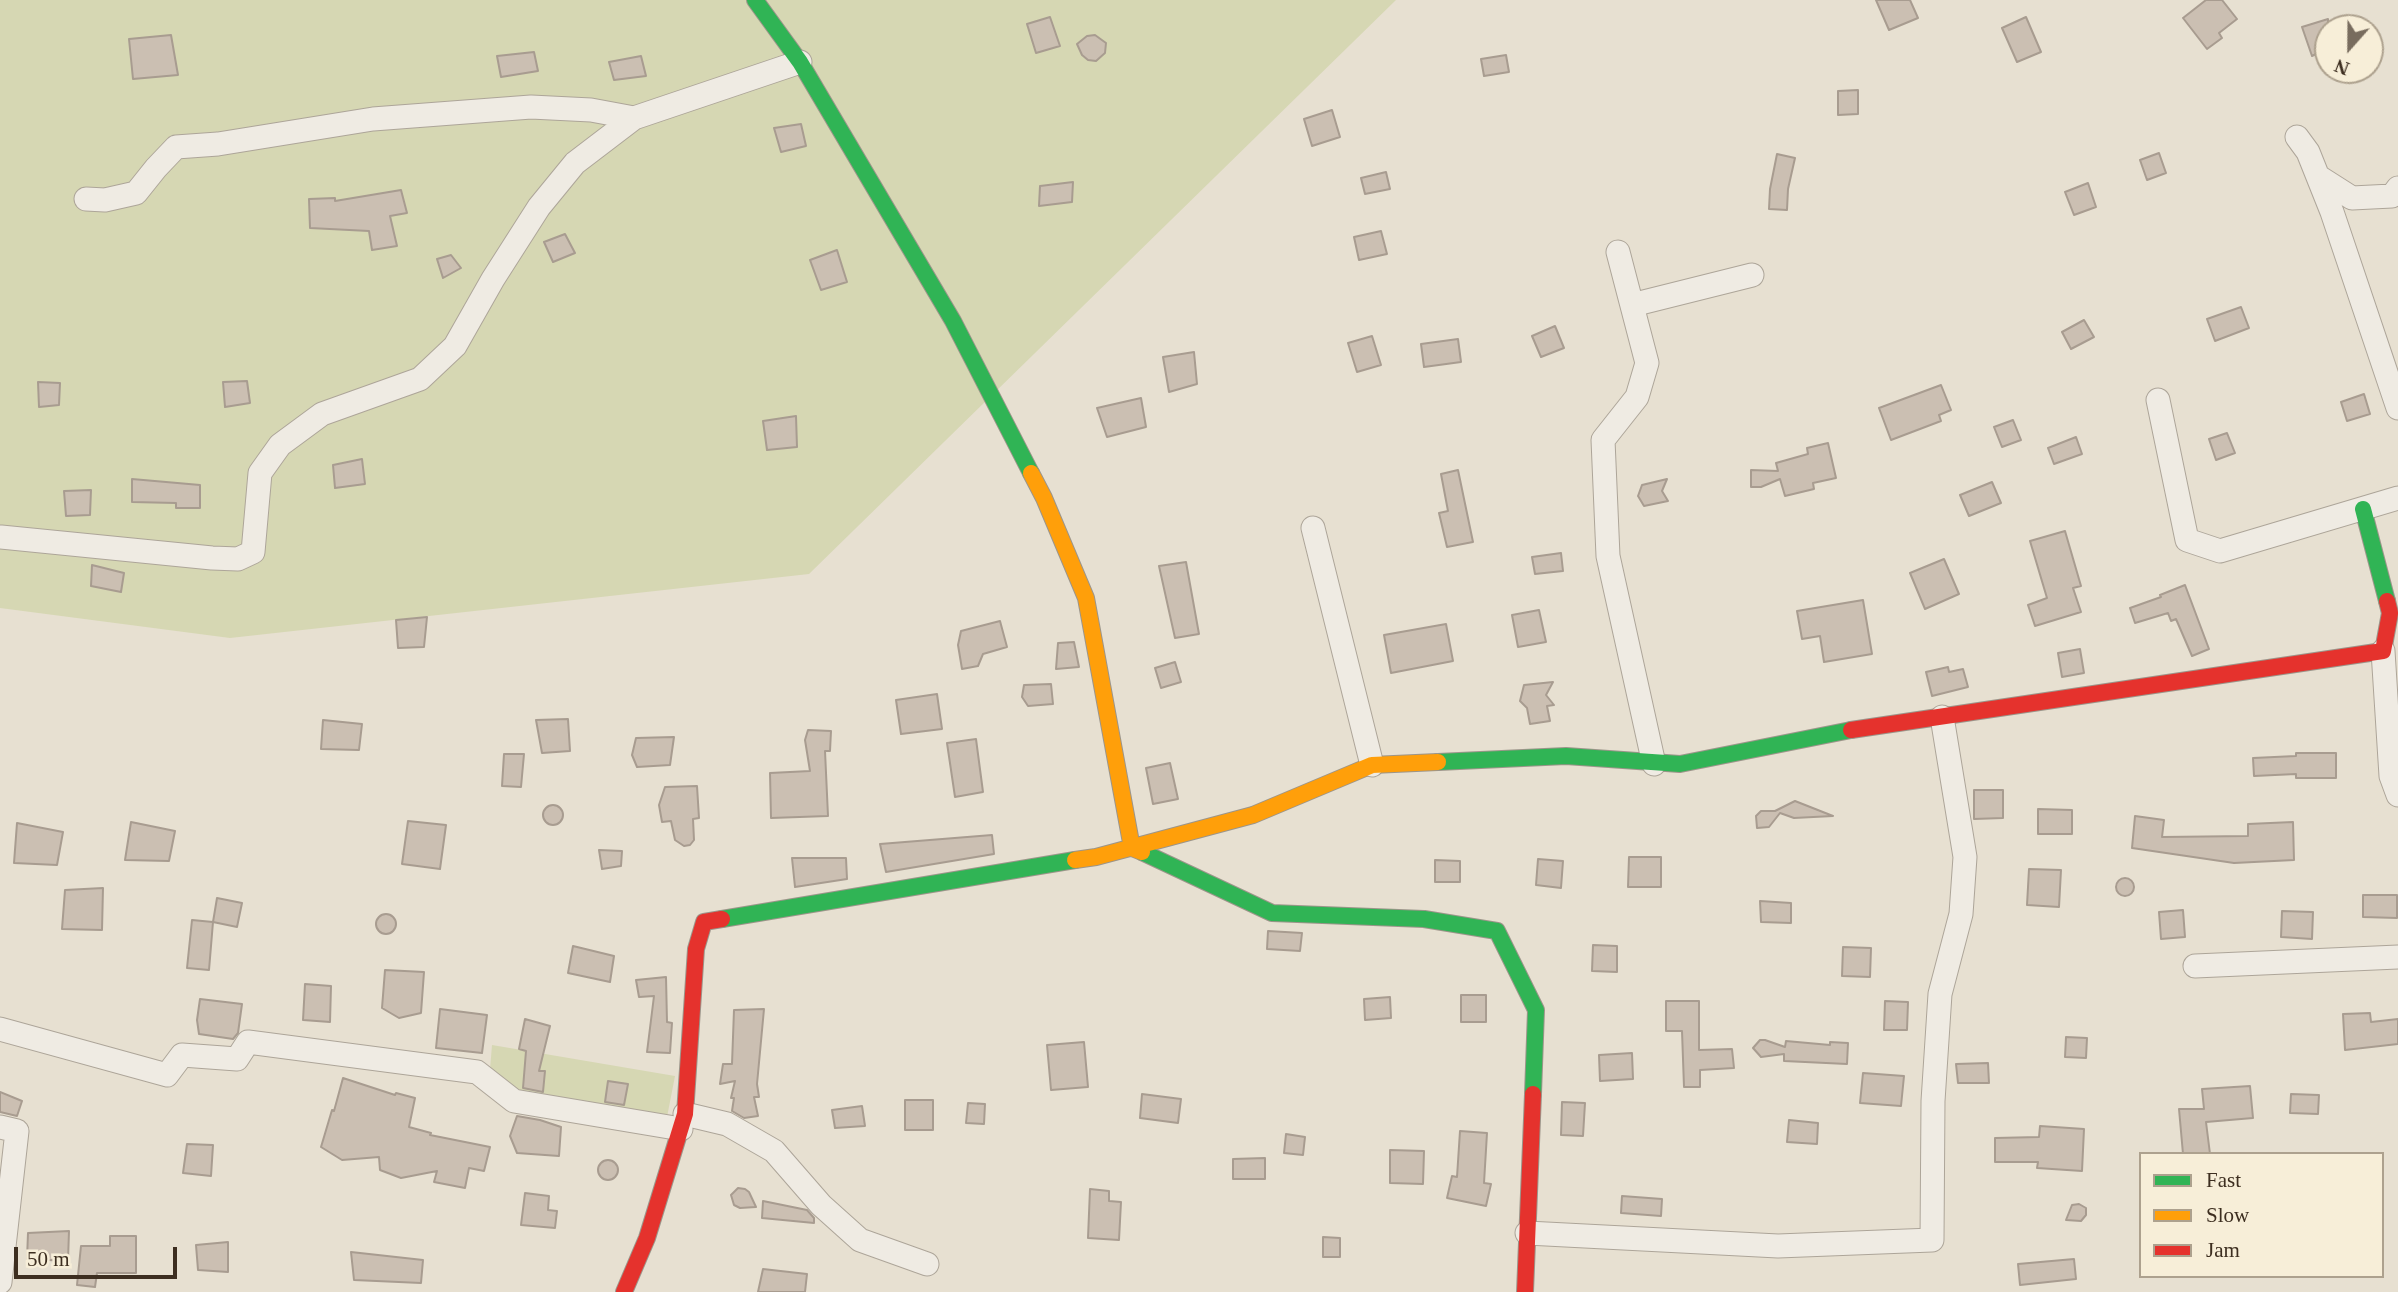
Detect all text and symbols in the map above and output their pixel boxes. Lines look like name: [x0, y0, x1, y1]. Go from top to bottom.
north arrow: [2314, 14, 2384, 84]
text: N: [2332, 55, 2352, 79]
legend: [2139, 1152, 2384, 1278]
text: Fast: [2206, 1168, 2241, 1192]
text: Slow: [2206, 1203, 2249, 1227]
scale bar: [18, 1232, 180, 1276]
text: Jam: [2206, 1238, 2240, 1262]
text: 50 m: [27, 1247, 70, 1271]

